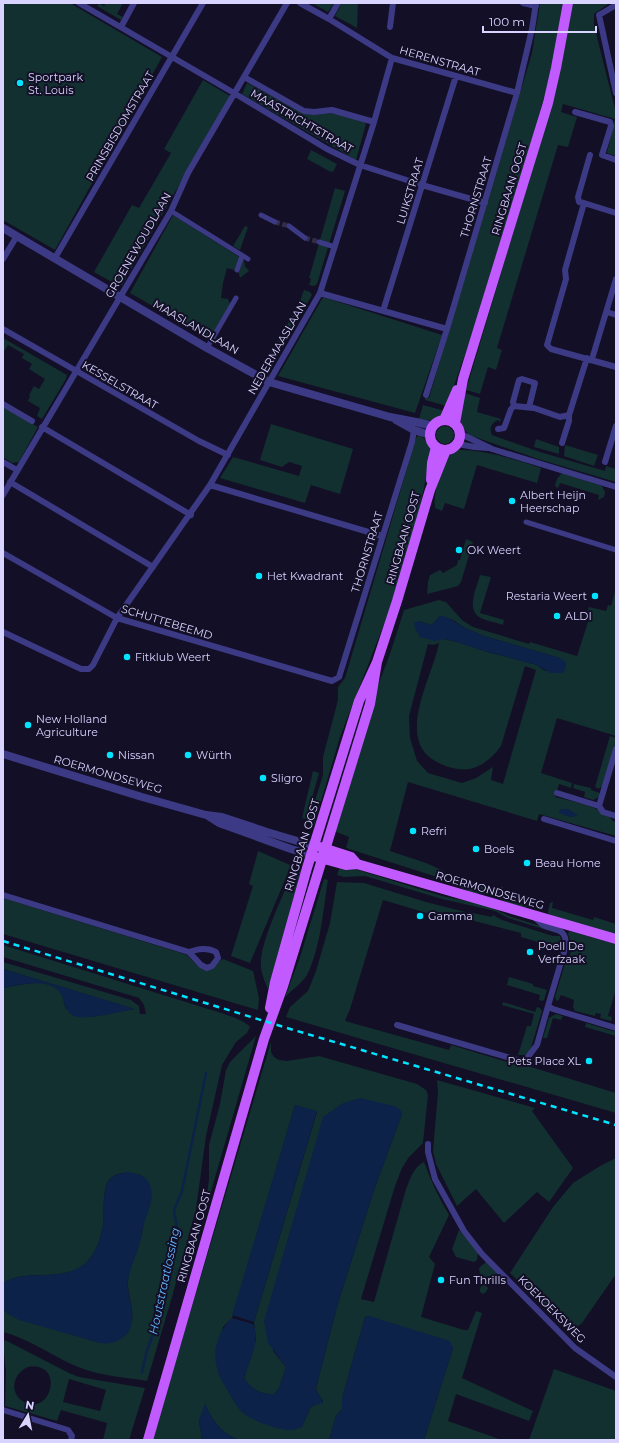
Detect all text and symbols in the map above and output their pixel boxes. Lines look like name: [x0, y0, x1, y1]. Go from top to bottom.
scale bar: [483, 8, 596, 34]
text: 100 m: [489, 14, 525, 29]
street label: HERENSTRAAT: [398, 43, 483, 79]
street label: PRINSBISDOMSTRAAT: [83, 68, 158, 183]
place label: Sportpark St. Louis: [28, 70, 83, 97]
marker: Sportpark St. Louis: [15, 78, 25, 88]
street label: MAASTRICHTSTRAAT: [248, 86, 356, 156]
street label: RINGBAAN OOST: [488, 140, 530, 237]
street label: THORNSTRAAT: [457, 154, 495, 239]
street label: LUIKSTRAAT: [393, 155, 427, 226]
street label: GROENEWOUDLAAN: [102, 190, 174, 300]
street label: MAASLANDLAAN: [151, 297, 241, 357]
street label: NEDERMAASLAAN: [245, 299, 309, 397]
street label: KESSELSTRAAT: [80, 358, 161, 413]
place label: Albert Heijn Heerschap: [520, 488, 586, 515]
street label: RINGBAAN OOST: [383, 489, 423, 586]
marker: Albert Heijn Heerschap: [507, 496, 517, 506]
street label: THORNSTRAAT: [348, 509, 386, 594]
place label: OK Weert: [467, 543, 521, 557]
marker: OK Weert: [454, 545, 464, 555]
place label: Het Kwadrant: [267, 569, 344, 583]
marker: Het Kwadrant: [254, 571, 264, 581]
place label: Restaria Weert: [506, 589, 588, 603]
marker: Restaria Weert: [590, 591, 600, 601]
street label: SCHUTTEBEEMD: [120, 601, 214, 643]
place label: ALDI: [565, 609, 592, 623]
marker: ALDI: [552, 611, 562, 621]
place label: Fitklub Weert: [135, 650, 211, 664]
marker: Fitklub Weert: [122, 652, 132, 662]
place label: New Holland Agriculture: [36, 712, 107, 739]
marker: New Holland Agriculture: [23, 720, 33, 730]
place label: Nissan: [118, 748, 155, 762]
place label: Würth: [196, 748, 232, 762]
marker: Nissan: [105, 750, 115, 760]
marker: Würth: [183, 750, 193, 760]
street label: ROERMONDSEWEG: [52, 752, 164, 796]
place label: Sligro: [271, 771, 302, 785]
marker: Sligro: [258, 773, 268, 783]
street label: RINGBAAN OOST: [281, 796, 323, 893]
place label: Refri: [421, 824, 447, 838]
marker: Refri: [408, 826, 418, 836]
place label: Boels: [484, 842, 515, 856]
marker: Boels: [471, 844, 481, 854]
place label: Beau Home: [535, 856, 601, 870]
marker: Beau Home: [522, 858, 532, 868]
street label: ROERMONDSEWEG: [434, 868, 546, 912]
place label: Gamma: [428, 909, 473, 923]
marker: Gamma: [415, 911, 425, 921]
place label: Poell De Verfzaak: [538, 939, 585, 966]
marker: Poell De Verfzaak: [525, 947, 535, 957]
place label: Pets Place XL: [507, 1054, 582, 1068]
marker: Pets Place XL: [584, 1056, 594, 1066]
street label: RINGBAAN OOST: [174, 1187, 214, 1284]
water label: Houtstraatlossing: [145, 1226, 183, 1336]
street label: KOEKOEKSWEG: [515, 1272, 589, 1346]
place label: Fun Thrills: [449, 1273, 506, 1287]
marker: Fun Thrills: [436, 1275, 446, 1285]
north arrow: [8, 1395, 48, 1435]
text: N: [24, 1397, 35, 1413]

